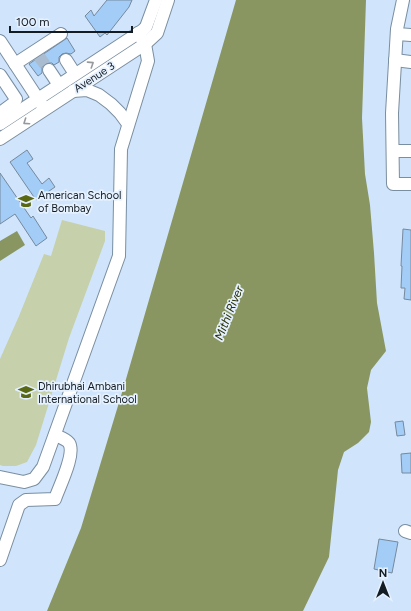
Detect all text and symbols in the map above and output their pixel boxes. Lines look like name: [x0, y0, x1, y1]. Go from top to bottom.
scale bar: [10, 8, 132, 34]
text: 100 m: [16, 15, 50, 29]
street label: Avenue 3: [71, 59, 117, 95]
one-way arrow: [87, 61, 94, 68]
one-way arrow: [23, 117, 30, 124]
place label: American School of Bombay: [38, 189, 122, 215]
school or university icon: American School of Bombay: [17, 192, 35, 210]
water label: Mithi River: [212, 283, 247, 342]
place label: Dhirubhai Ambani International School: [38, 380, 137, 406]
school or university icon: Dhirubhai Ambani International School: [17, 383, 35, 401]
north arrow: [363, 563, 403, 603]
text: N: [379, 567, 387, 580]

